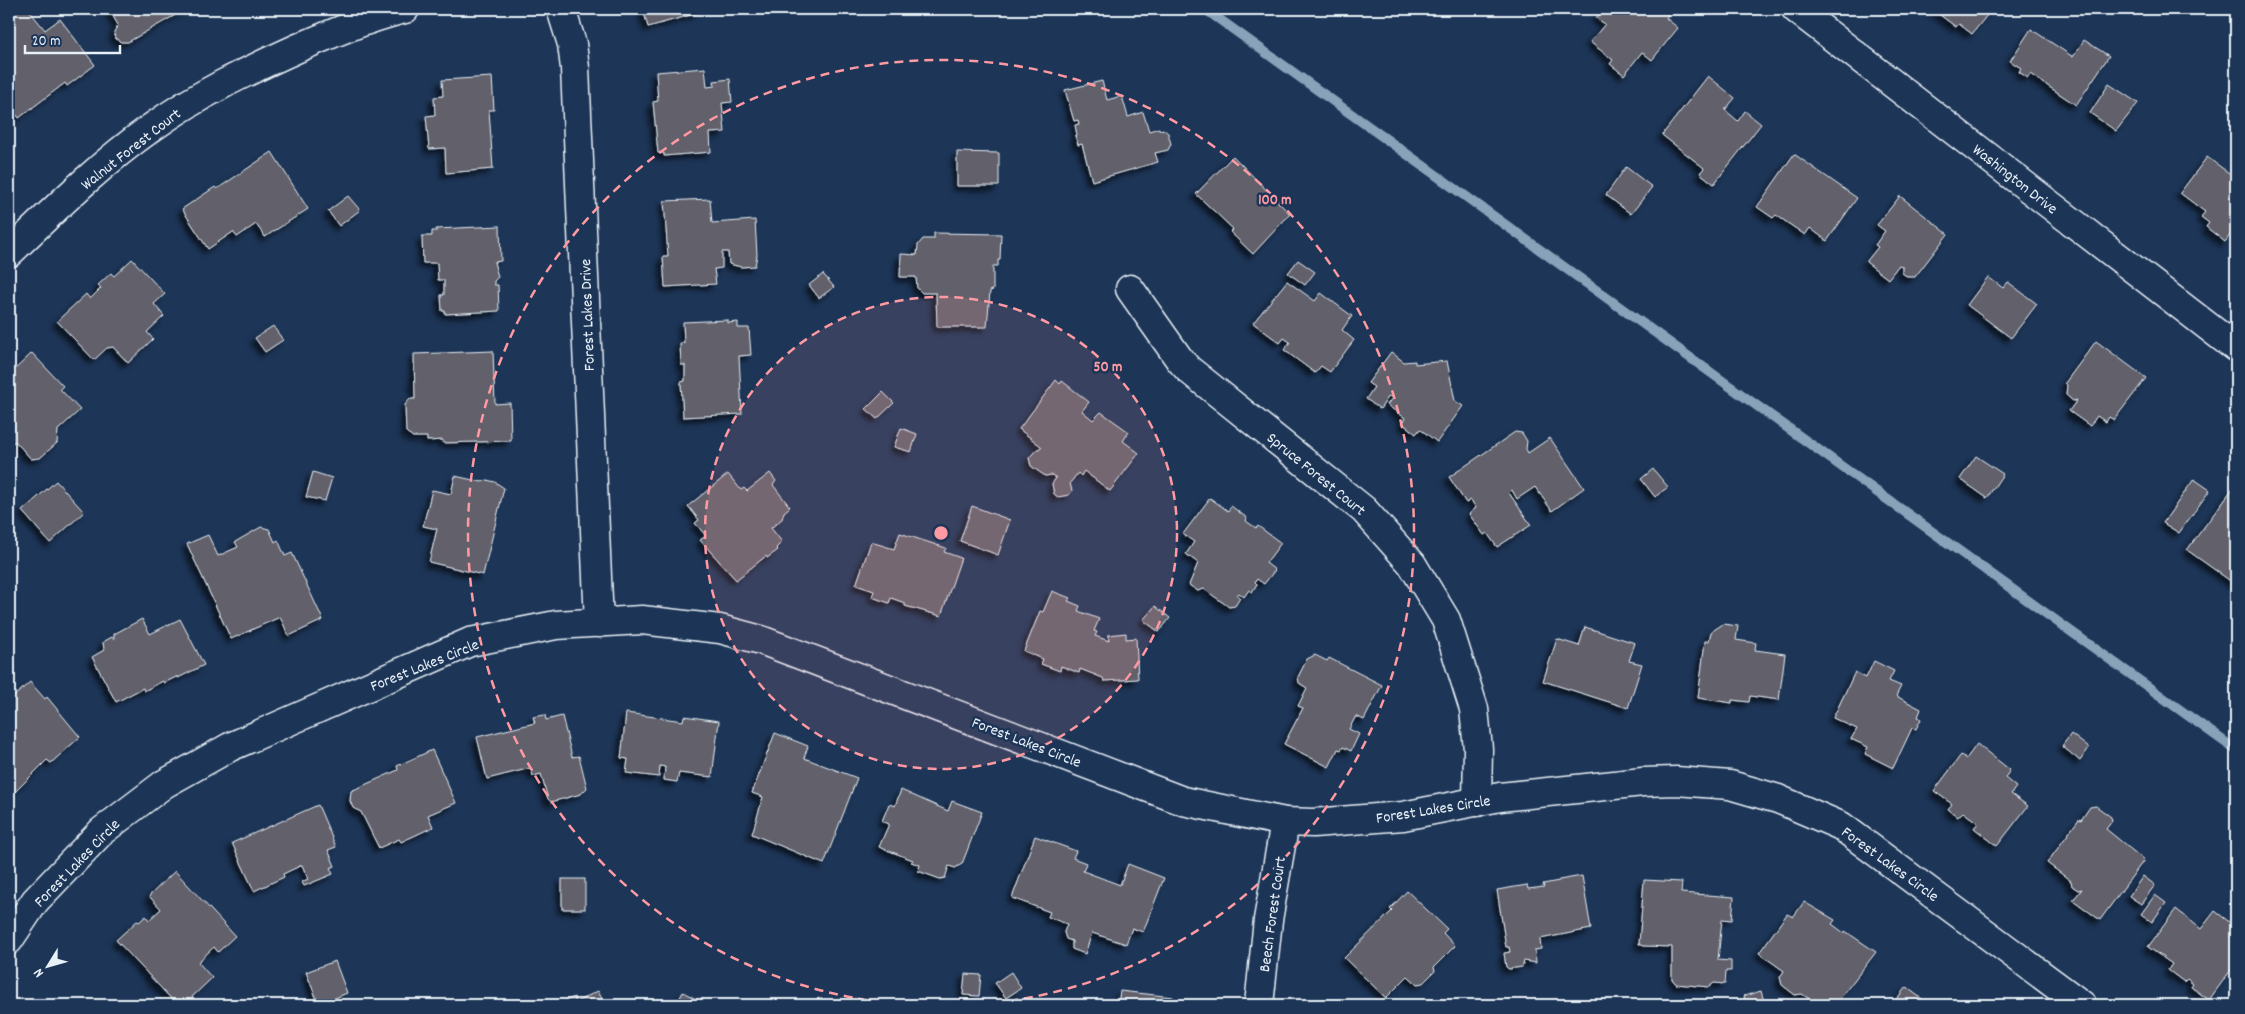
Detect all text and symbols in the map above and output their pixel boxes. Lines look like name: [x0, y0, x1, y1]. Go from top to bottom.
scale bar: [25, 22, 120, 54]
text: 20 m: [32, 31, 60, 53]
street label: Walnut Forest Court: [77, 103, 187, 196]
street label: Washington Drive: [1967, 139, 2062, 221]
text: 100 m: [1258, 190, 1292, 212]
street label: Forest Lakes Drive: [575, 258, 602, 371]
text: 50 m: [1094, 357, 1122, 379]
street label: Spruce Forest Court: [1261, 428, 1370, 522]
centre of rings: [932, 524, 950, 542]
street label: Forest Lakes Circle: [367, 634, 483, 699]
street label: Forest Lakes Circle: [968, 712, 1084, 775]
street label: Forest Lakes Circle: [1374, 790, 1492, 831]
street label: Forest Lakes Circle: [29, 814, 126, 913]
street label: Forest Lakes Circle: [1836, 822, 1943, 908]
street label: Beech Forest Court: [1254, 855, 1293, 974]
north arrow: [22, 942, 72, 992]
text: N: [29, 964, 49, 981]

